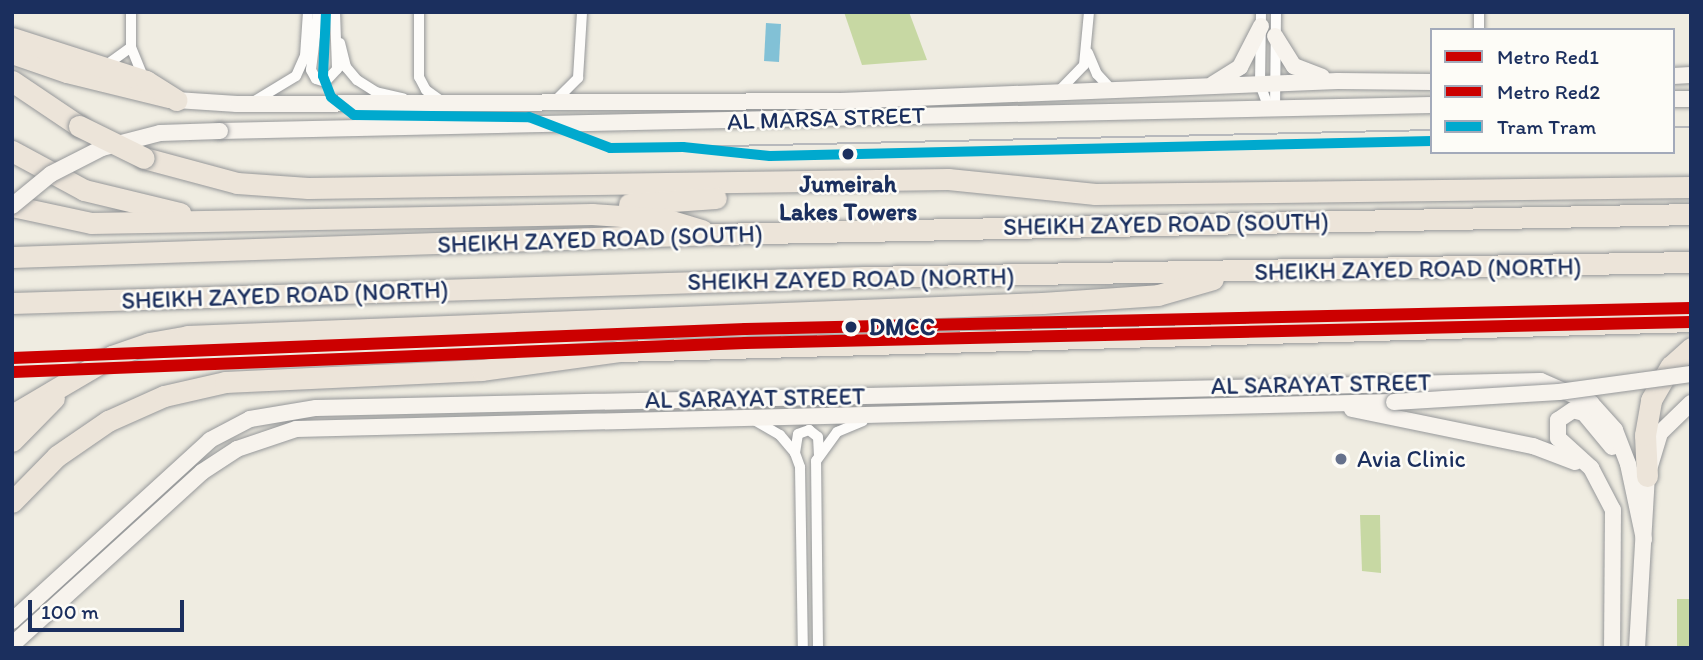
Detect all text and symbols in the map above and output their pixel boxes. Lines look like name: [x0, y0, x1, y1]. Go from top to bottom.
legend: [1430, 28, 1675, 154]
text: Metro Red1: [1497, 44, 1599, 69]
text: Metro Red2: [1497, 79, 1600, 104]
street label: AL MARSA STREET: [726, 100, 926, 136]
text: Tram Tram: [1497, 114, 1596, 139]
marker: Jumeirah Lakes Towers: [836, 142, 860, 166]
place label: Jumeirah Lakes Towers: [780, 170, 916, 226]
street label: SHEIKH ZAYED ROAD (SOUTH): [1003, 207, 1329, 241]
street label: SHEIKH ZAYED ROAD (SOUTH): [437, 219, 763, 259]
street label: SHEIKH ZAYED ROAD (NORTH): [1255, 252, 1581, 286]
street label: SHEIKH ZAYED ROAD (NORTH): [688, 262, 1014, 296]
street label: SHEIKH ZAYED ROAD (NORTH): [121, 275, 449, 315]
place label: DMCC: [869, 313, 935, 341]
marker: DMCC: [839, 315, 863, 339]
street label: AL SARAYAT STREET: [1210, 368, 1432, 400]
street label: AL SARAYAT STREET: [644, 382, 866, 414]
place label: Avia Clinic: [1357, 445, 1465, 473]
marker: Avia Clinic: [1331, 449, 1351, 469]
scale bar: [32, 586, 187, 630]
text: 100 m: [41, 599, 99, 624]

